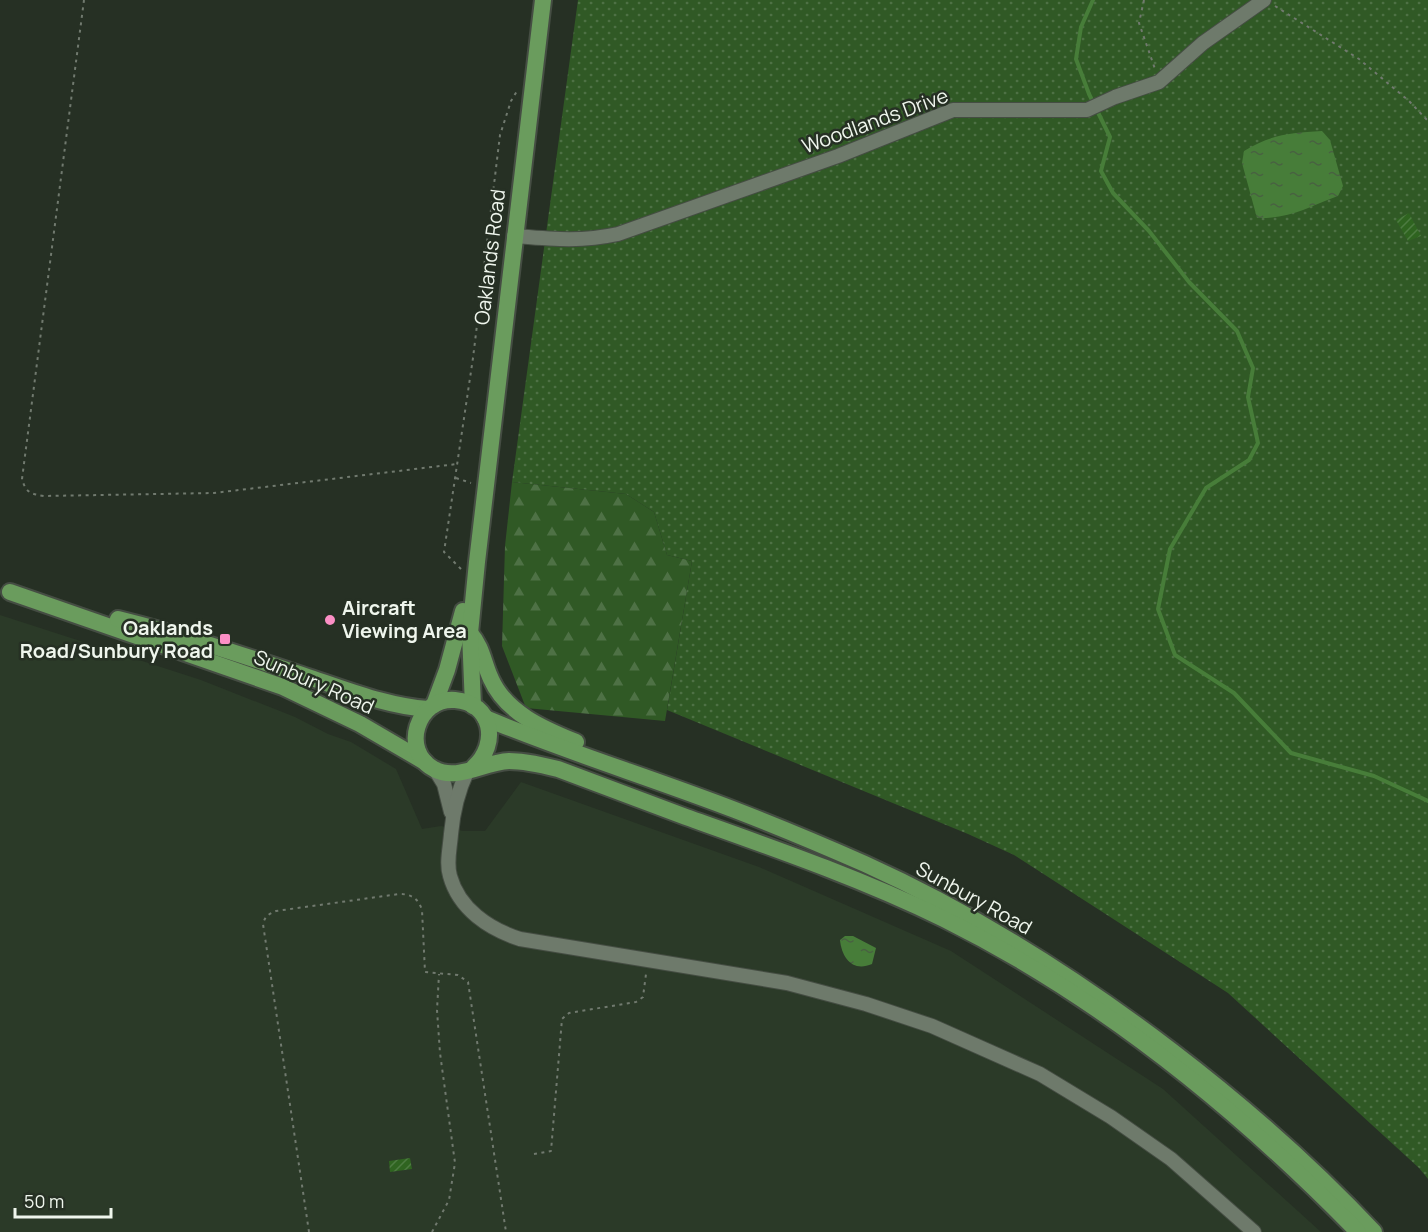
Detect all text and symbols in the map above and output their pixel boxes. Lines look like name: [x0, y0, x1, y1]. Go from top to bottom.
street label: Woodlands Drive: [798, 82, 952, 160]
street label: Oaklands Road: [468, 187, 511, 326]
place label: Aircraft Viewing Area: [342, 594, 467, 644]
marker: Aircraft Viewing Area: [323, 613, 337, 627]
place label: Oaklands Road/Sunbury Road: [20, 614, 213, 664]
marker: Oaklands Road/Sunbury Road: [218, 632, 232, 646]
street label: Sunbury Road: [250, 643, 379, 720]
street label: Sunbury Road: [911, 855, 1037, 941]
scale bar: [15, 1181, 111, 1219]
text: 50 m: [24, 1189, 64, 1213]

